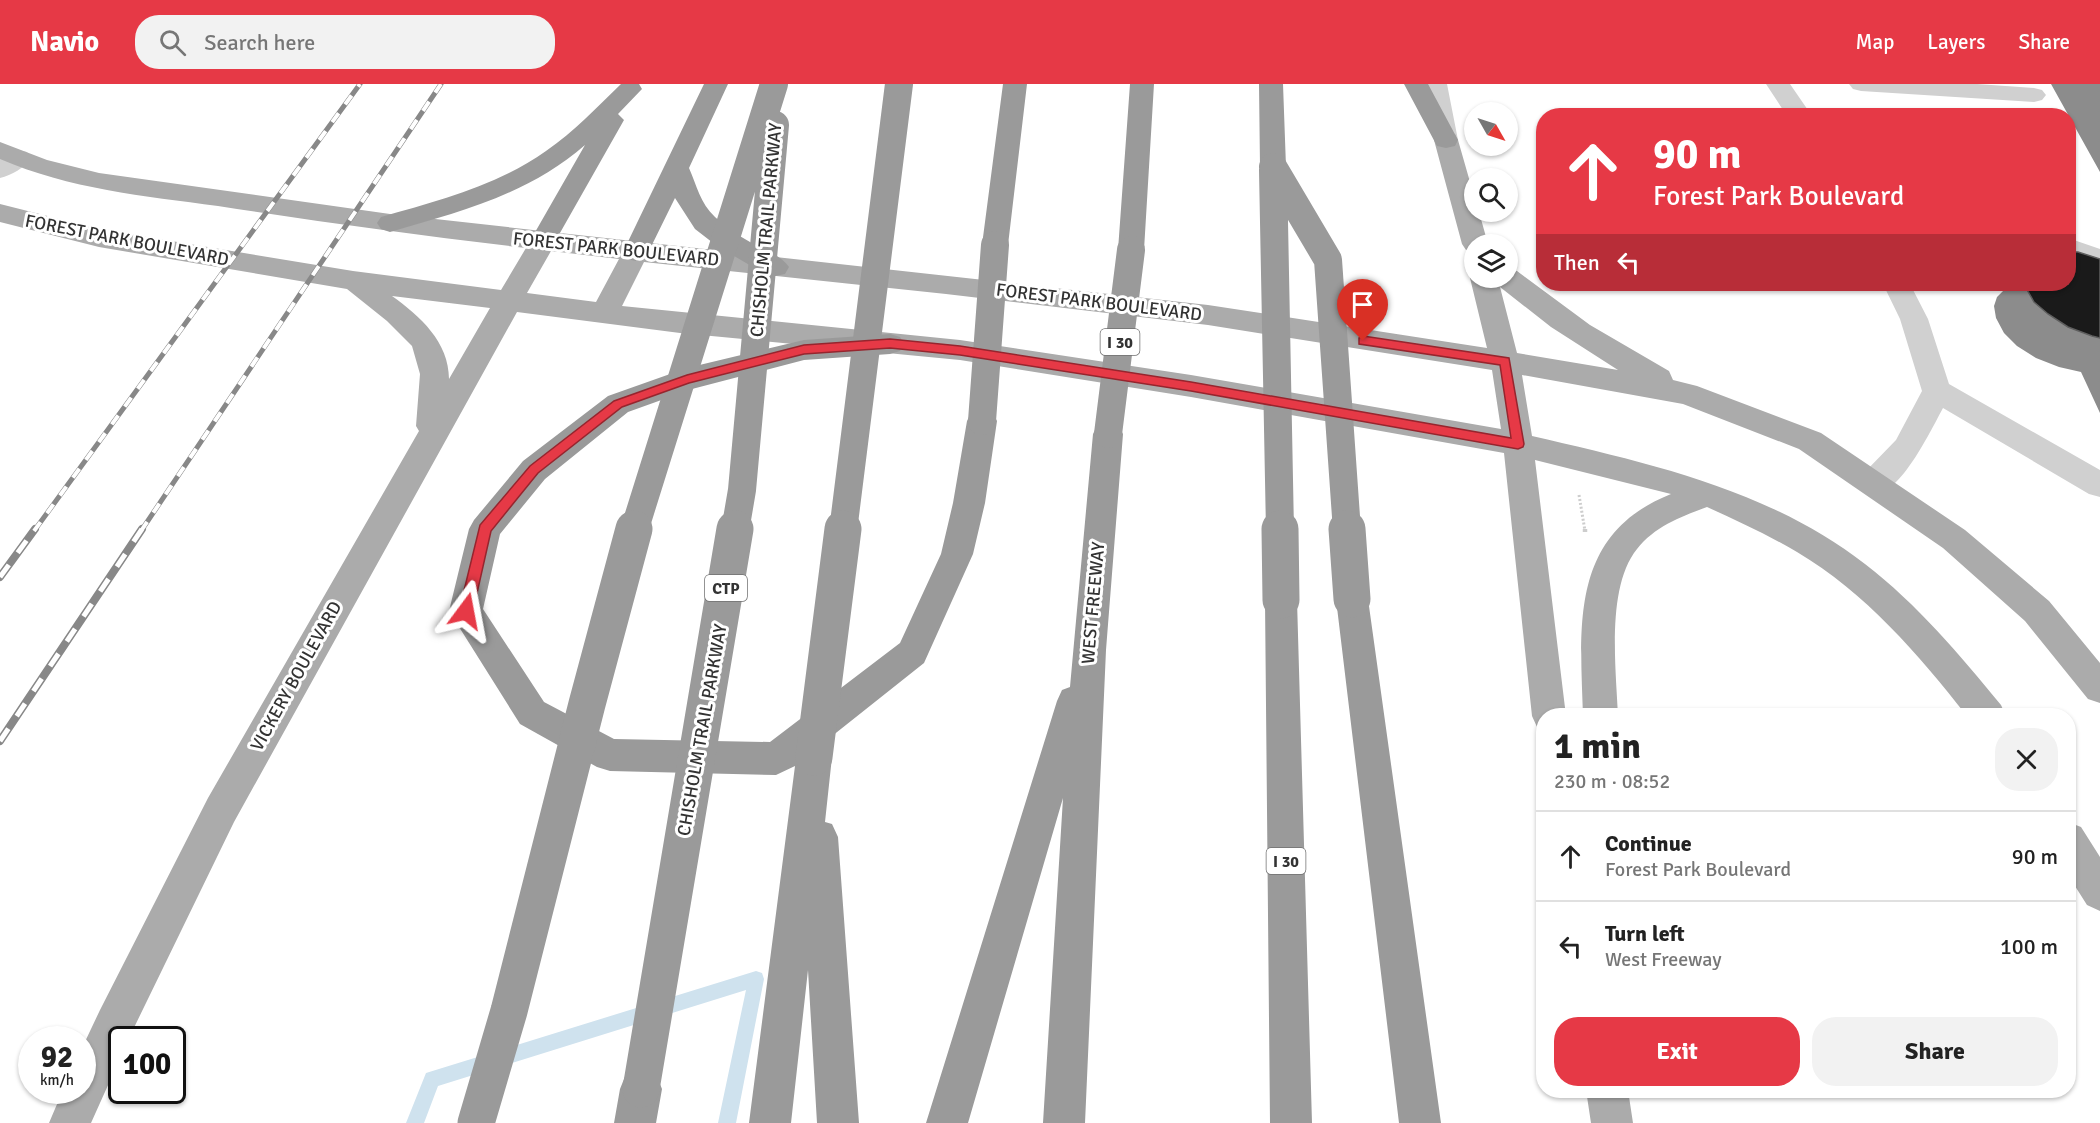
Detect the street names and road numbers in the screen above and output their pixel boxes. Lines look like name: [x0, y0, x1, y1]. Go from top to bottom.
street label: CHISHOLM TRAIL PARKWAY: [746, 122, 786, 338]
street label: FOREST PARK BOULEVARD: [23, 209, 231, 271]
street label: FOREST PARK BOULEVARD: [512, 227, 720, 271]
street label: FOREST PARK BOULEVARD: [995, 278, 1203, 326]
road number: I 30: [1100, 329, 1140, 355]
street label: WEST FREEWAY: [1077, 541, 1109, 665]
road number: CTP: [705, 575, 747, 601]
street label: VICKERY BOULEVARD: [246, 597, 346, 755]
street label: CHISHOLM TRAIL PARKWAY: [673, 622, 731, 838]
road number: I 30: [1266, 848, 1306, 874]

